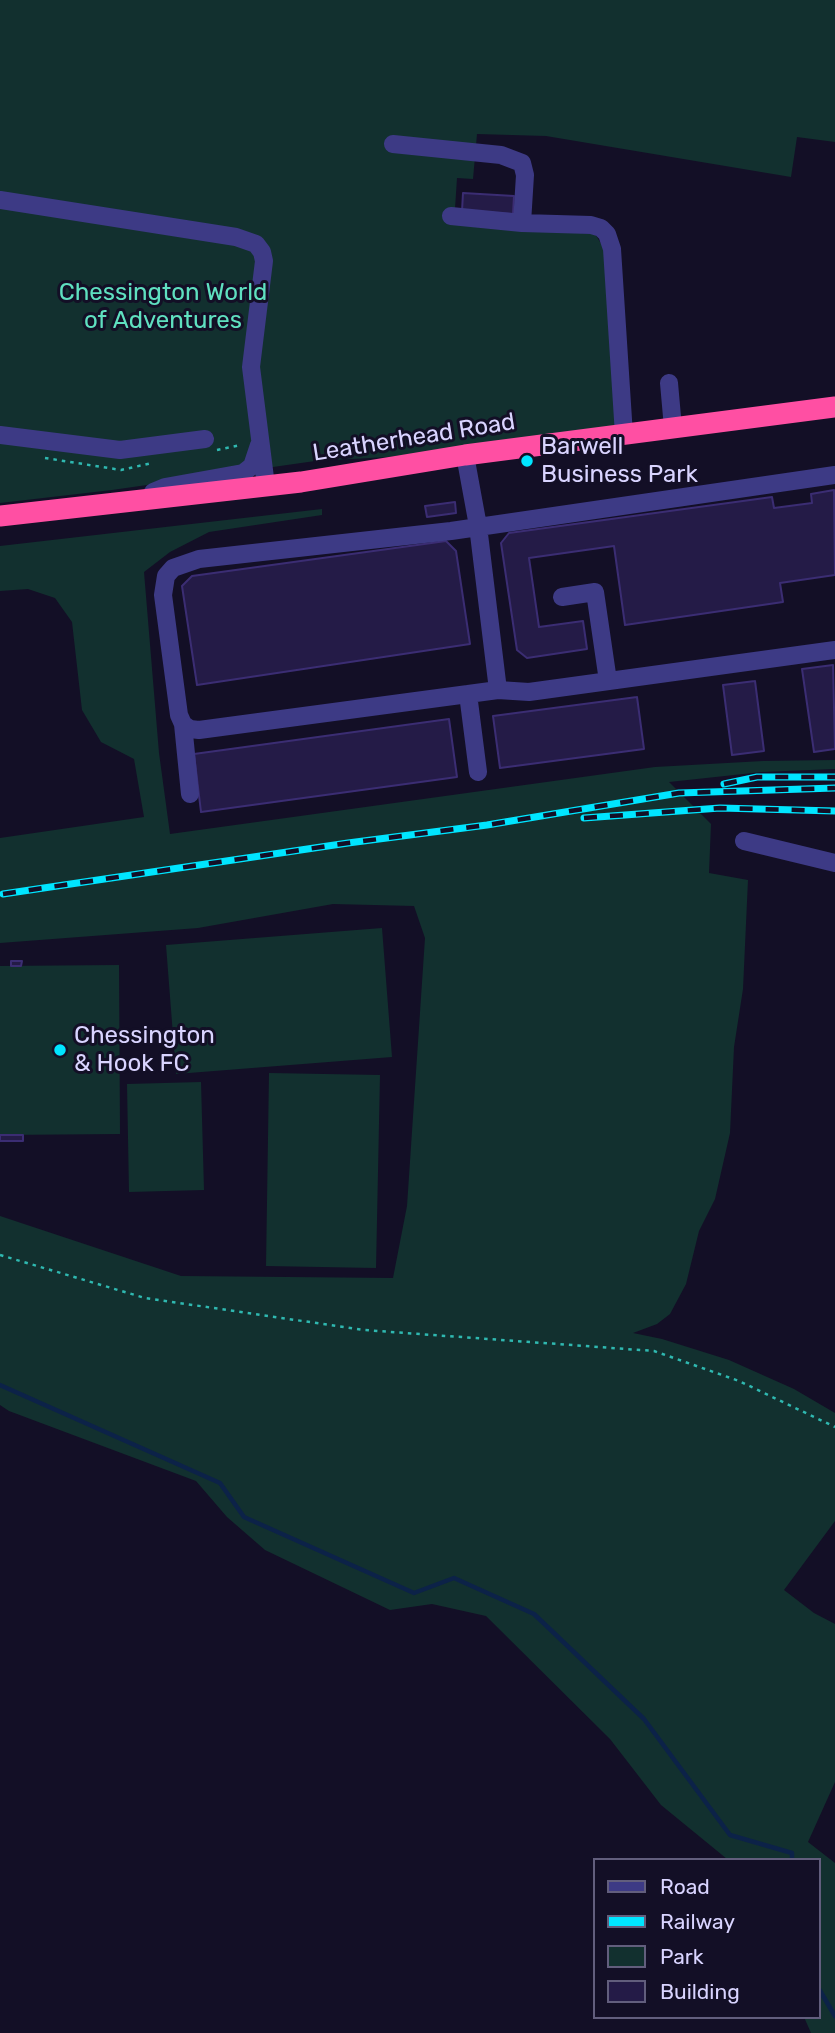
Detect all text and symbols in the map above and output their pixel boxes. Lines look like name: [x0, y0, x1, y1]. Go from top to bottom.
park label: Chessington World of Adventures: [59, 279, 267, 335]
street label: Leatherhead Road: [311, 408, 517, 468]
place label: Barwell Business Park: [541, 433, 698, 489]
marker: Barwell Business Park: [519, 453, 535, 469]
place label: Chessington & Hook FC: [74, 1022, 215, 1078]
marker: Chessington & Hook FC: [52, 1042, 68, 1058]
legend: [594, 1858, 821, 2019]
text: Road: [660, 1874, 710, 1899]
text: Railway: [660, 1909, 735, 1934]
text: Park: [660, 1944, 704, 1969]
text: Building: [660, 1979, 740, 2004]

